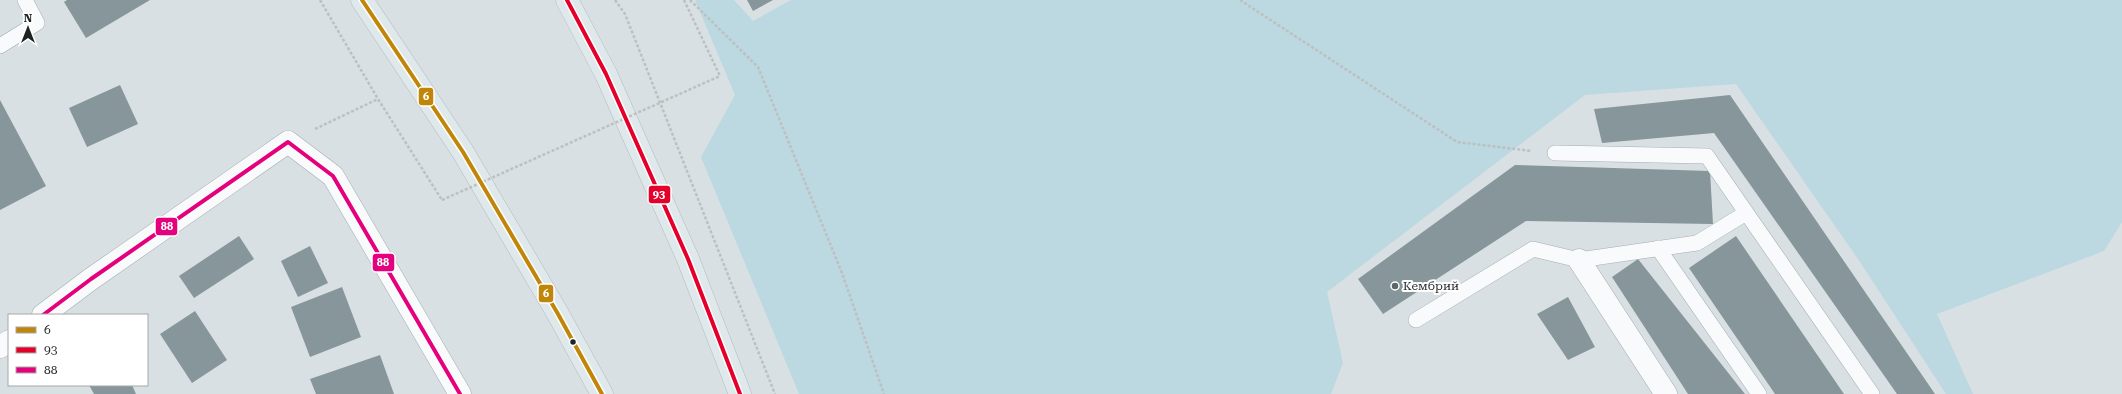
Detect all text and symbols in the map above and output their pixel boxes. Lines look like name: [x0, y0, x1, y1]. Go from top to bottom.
north arrow: [8, 8, 48, 48]
text: N: [24, 12, 33, 25]
line badge: 6: [418, 87, 434, 106]
text: 6: [423, 90, 429, 103]
line badge: 93: [648, 185, 671, 204]
text: 93: [653, 188, 665, 201]
line badge: 88: [155, 217, 178, 236]
text: 88: [161, 220, 173, 233]
line badge: 88: [372, 253, 395, 272]
text: 88: [377, 256, 389, 269]
place label: Кембрий: [1403, 279, 1459, 293]
marker: Кембрий: [1390, 281, 1400, 291]
line badge: 6: [538, 284, 554, 303]
text: 6: [543, 287, 549, 300]
legend: [8, 314, 148, 386]
text: 6: [44, 323, 51, 337]
unlabelled marker: [568, 337, 578, 347]
text: 93: [44, 343, 58, 357]
text: 88: [44, 363, 58, 377]

